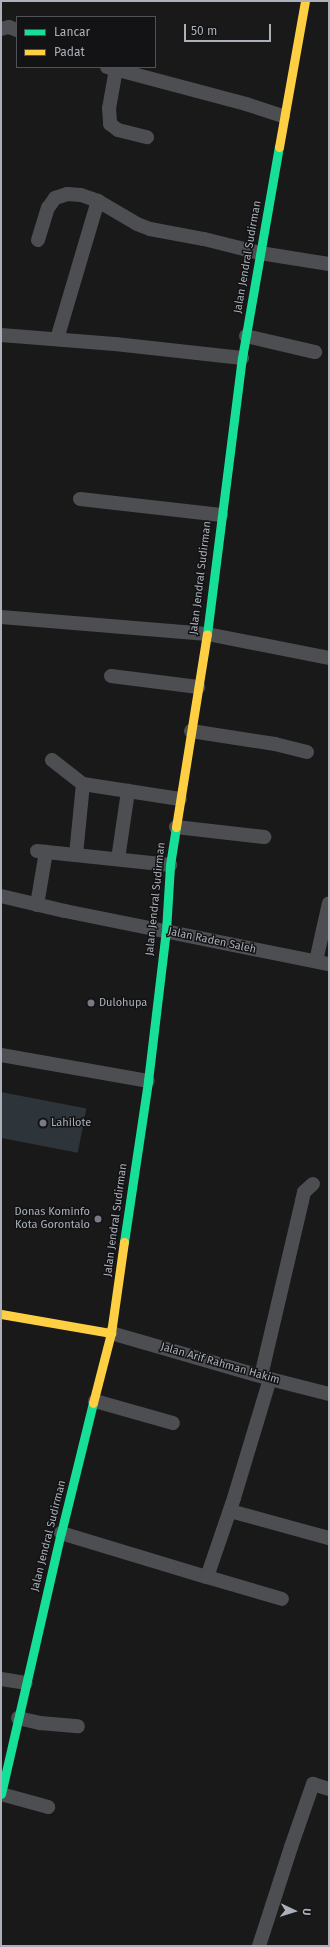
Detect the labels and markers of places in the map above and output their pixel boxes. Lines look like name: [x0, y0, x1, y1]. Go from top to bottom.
place label: Dulohupa: [99, 996, 147, 1010]
marker: Dulohupa: [86, 998, 96, 1008]
place label: Lahilote: [51, 1116, 91, 1130]
marker: Lahilote: [38, 1118, 48, 1128]
place label: Donas Kominfo Kota Gorontalo: [14, 1206, 90, 1232]
marker: Donas Kominfo Kota Gorontalo: [93, 1214, 103, 1224]

